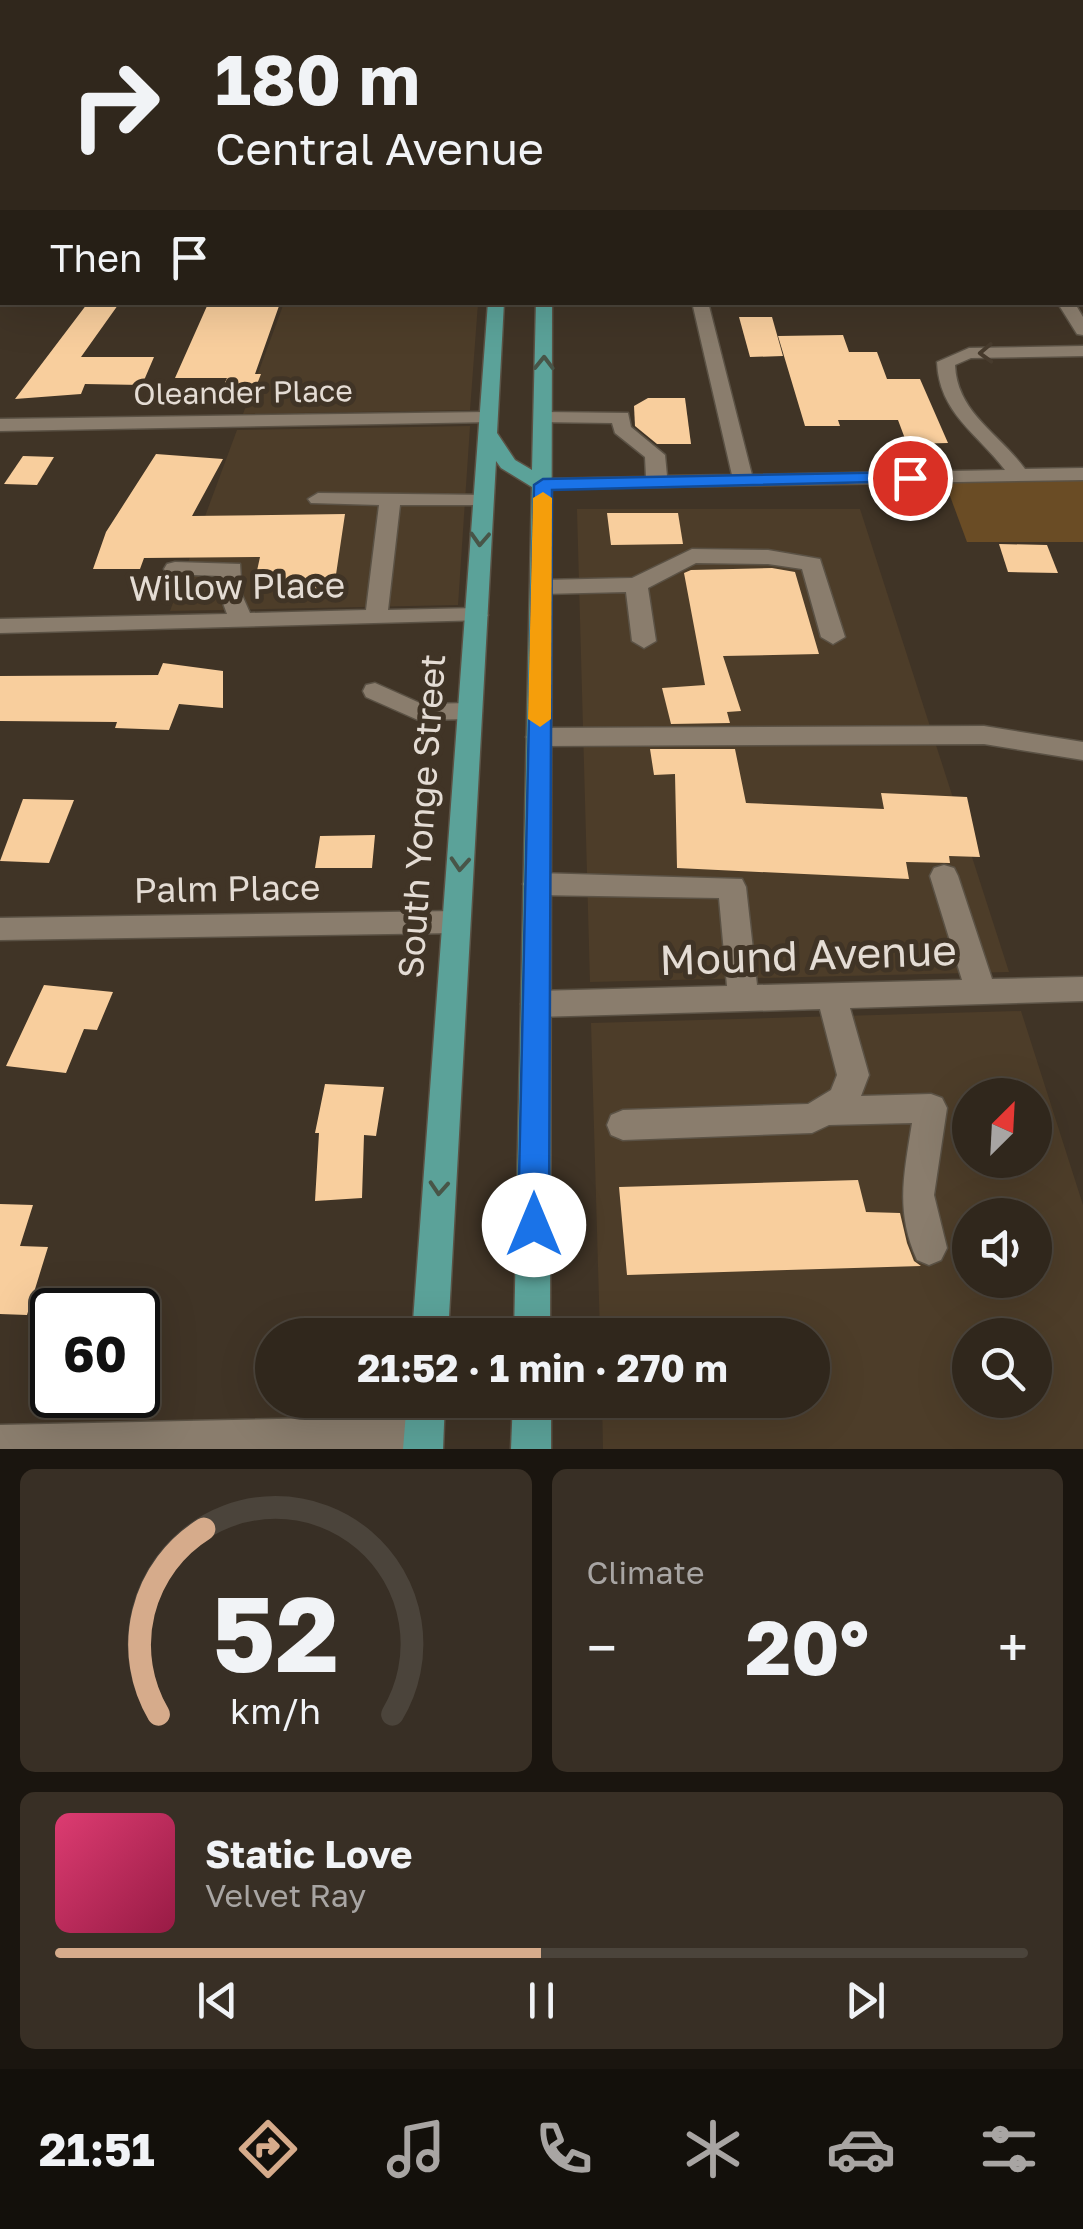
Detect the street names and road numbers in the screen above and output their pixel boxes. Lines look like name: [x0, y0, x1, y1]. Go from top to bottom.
street label: Oleander Place: [133, 372, 353, 412]
street label: Willow Place: [129, 563, 345, 609]
street label: South Yonge Street: [389, 652, 453, 980]
street label: Palm Place: [133, 865, 321, 911]
street label: Mound Avenue: [659, 924, 957, 984]

